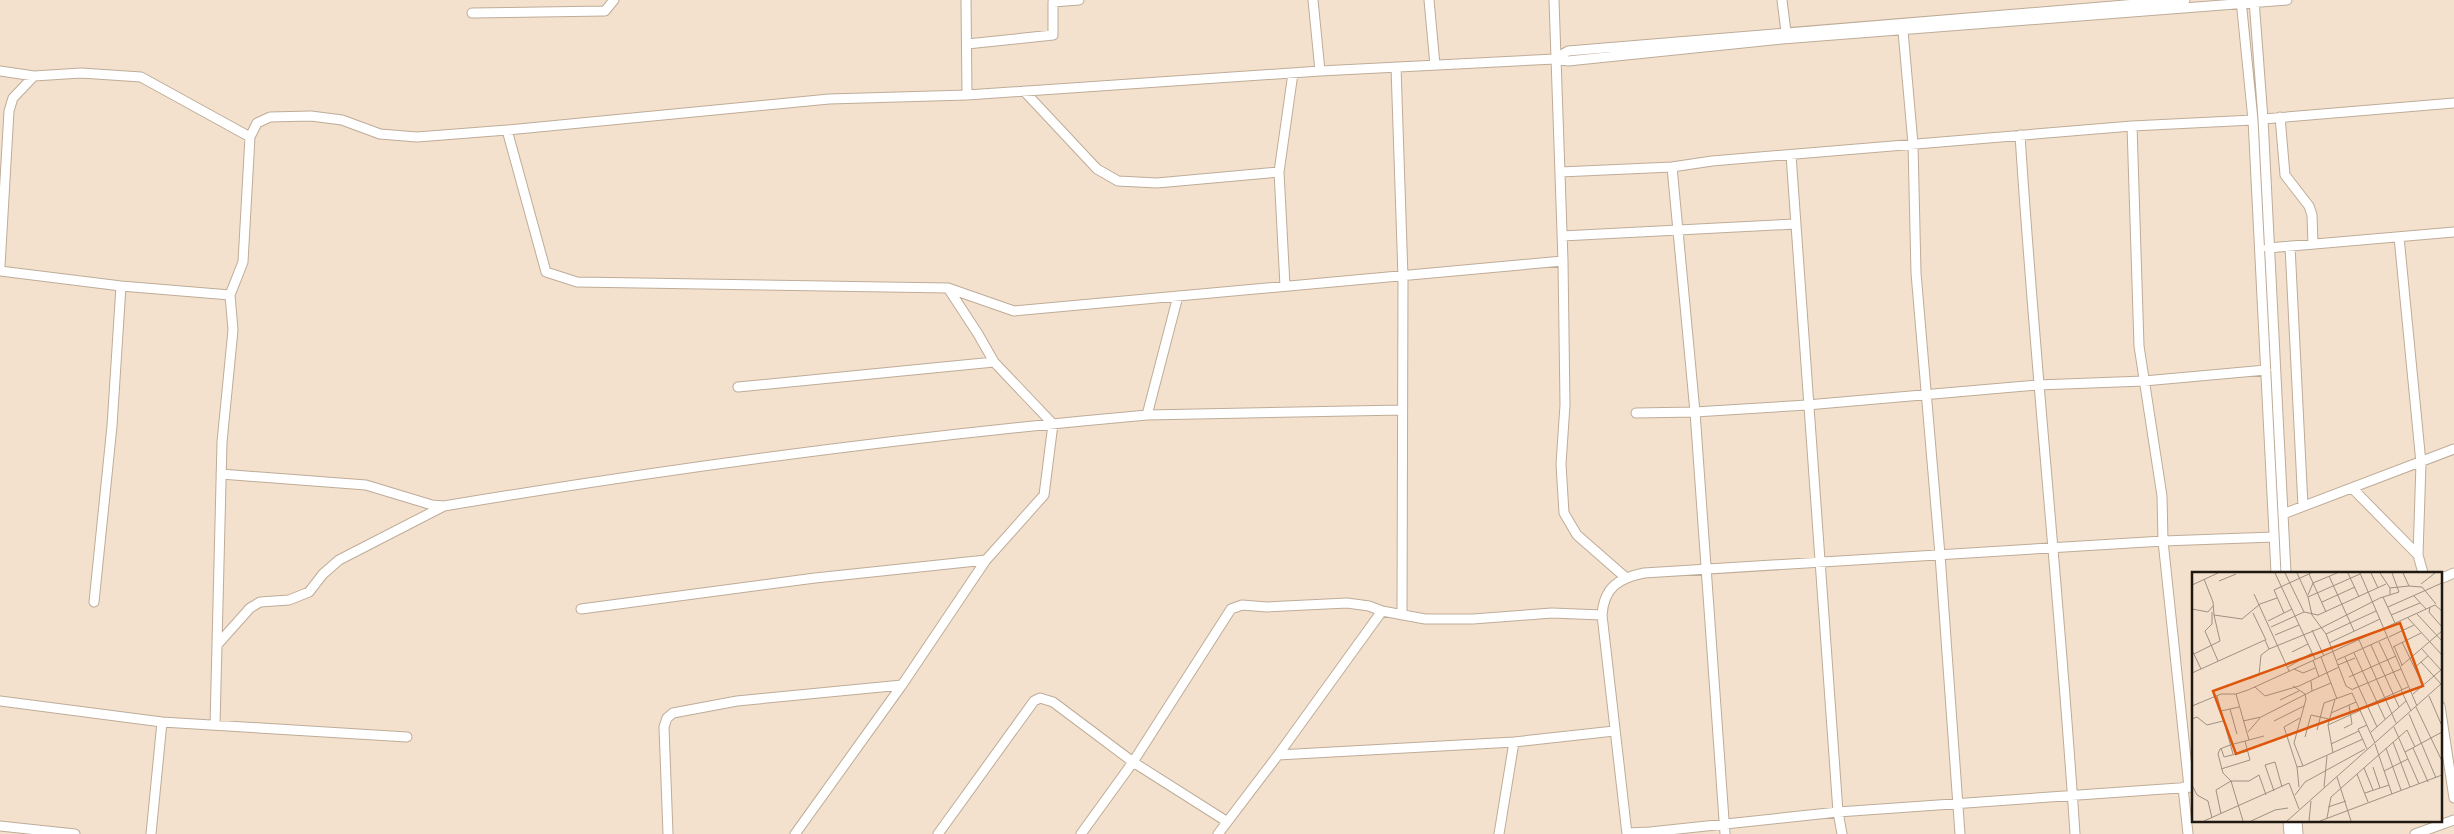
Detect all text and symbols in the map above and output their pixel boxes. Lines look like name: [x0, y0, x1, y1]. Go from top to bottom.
inset map: [2192, 572, 2442, 822]

